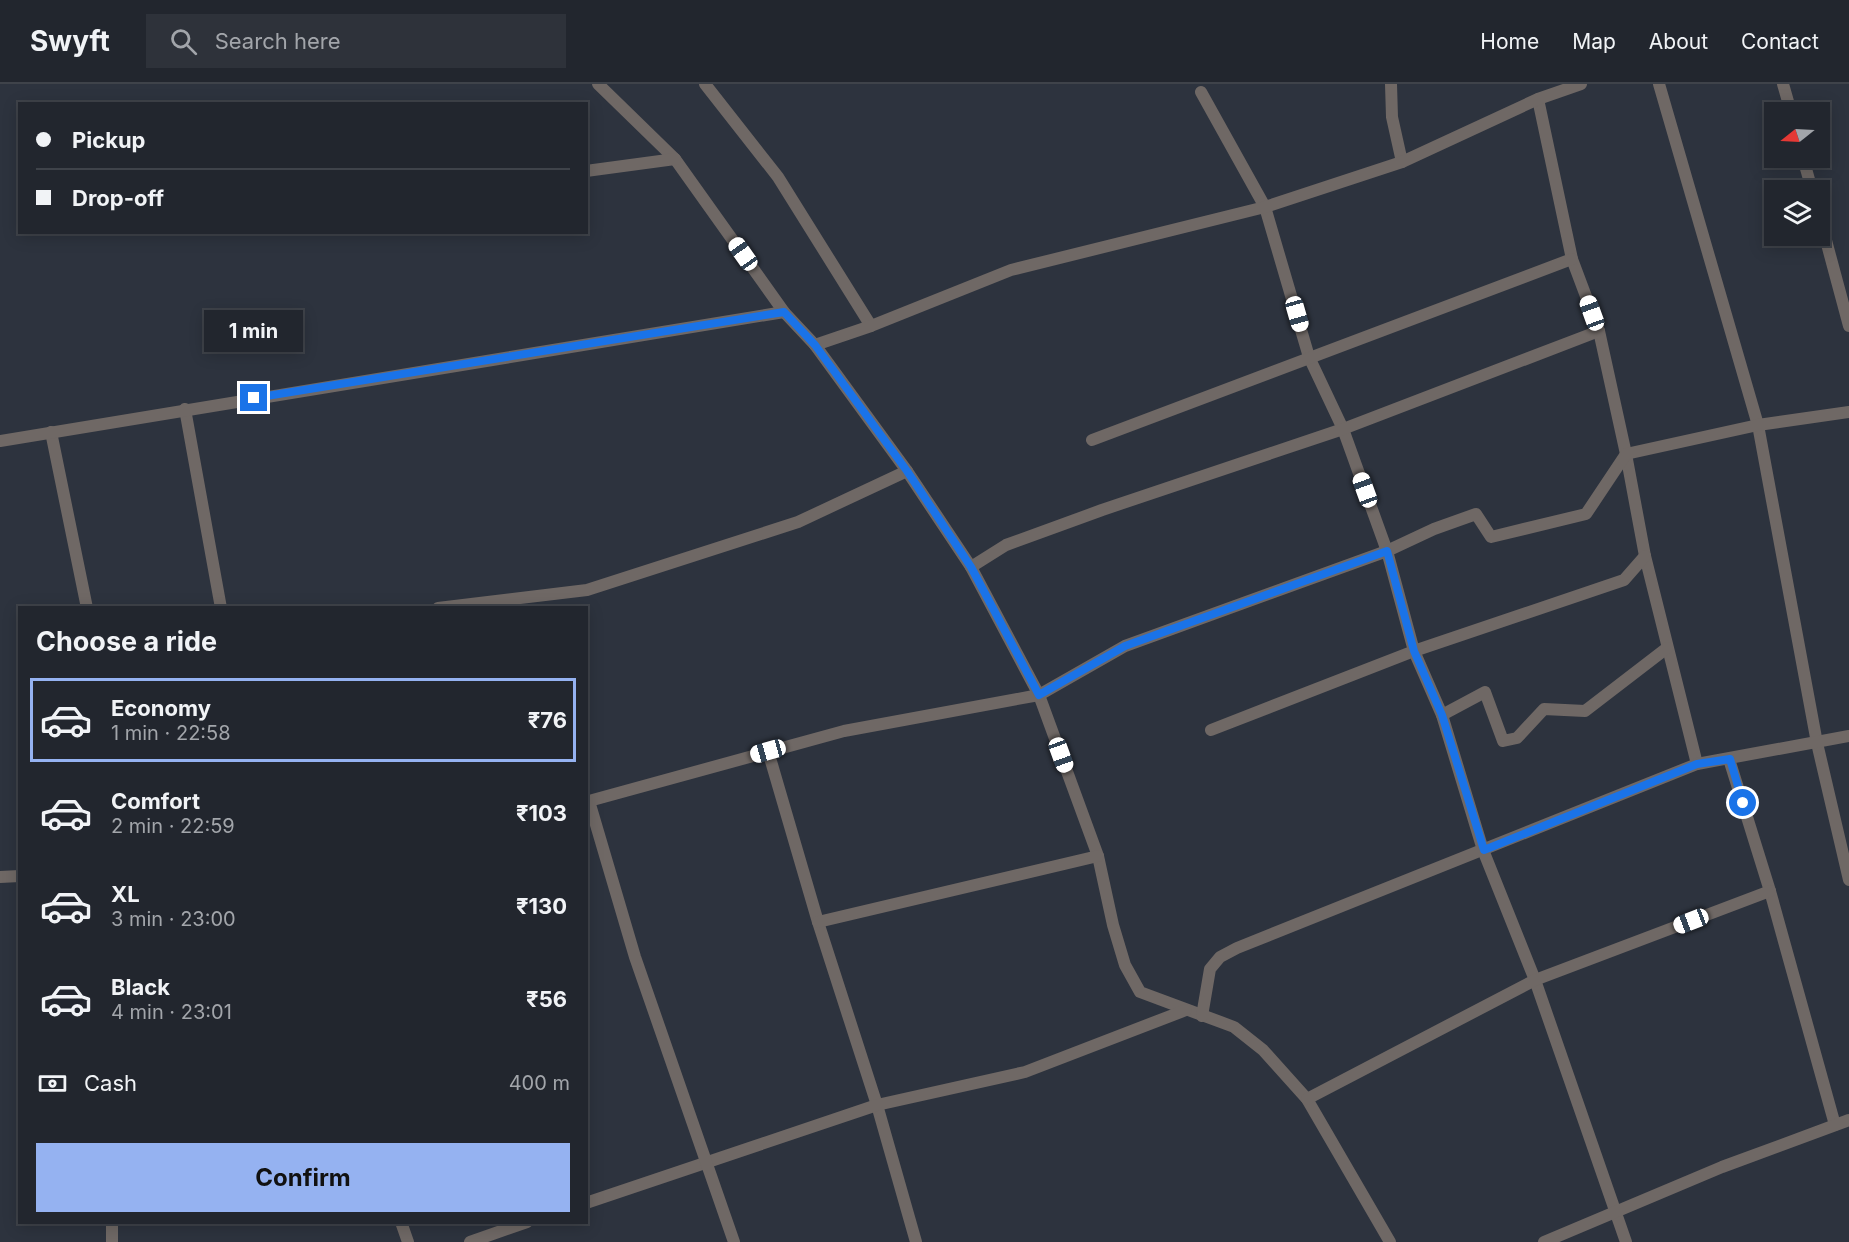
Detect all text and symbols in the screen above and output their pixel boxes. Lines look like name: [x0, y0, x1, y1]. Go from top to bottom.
search box: [146, 14, 566, 68]
text: Swyft: [30, 24, 110, 58]
icon: search: [167, 25, 200, 58]
text: Search here: [215, 28, 340, 54]
text: Home: [1480, 29, 1539, 54]
text: Map: [1572, 29, 1616, 54]
text: About: [1649, 29, 1708, 54]
text: Contact: [1741, 29, 1819, 54]
north arrow: [1764, 102, 1830, 168]
map controls: [1764, 102, 1830, 246]
text: Pickup: [72, 127, 146, 153]
button: layers: [1764, 180, 1830, 246]
text: Drop-off: [72, 185, 164, 211]
car: [725, 234, 761, 274]
car: [1577, 293, 1607, 333]
car: [1283, 294, 1311, 334]
callout: 1 min: [204, 311, 304, 353]
text: 1 min: [229, 319, 278, 343]
route end: [240, 384, 267, 411]
car: [1350, 470, 1380, 510]
text: Choose a ride: [36, 625, 217, 658]
icon: car: [39, 693, 93, 747]
text: Economy: [111, 695, 211, 721]
text: ₹76: [528, 707, 567, 733]
text: 1 min · 22:58: [111, 721, 231, 745]
car: [1046, 735, 1076, 775]
car: [748, 737, 788, 765]
icon: car: [39, 786, 93, 840]
text: Comfort: [111, 788, 200, 814]
route start: [1729, 789, 1756, 816]
text: ₹103: [516, 800, 567, 826]
text: 2 min · 22:59: [111, 814, 235, 838]
icon: car: [39, 879, 93, 933]
text: XL: [111, 881, 140, 907]
text: ₹130: [516, 893, 567, 919]
car: [1671, 906, 1711, 936]
text: 3 min · 23:00: [111, 907, 236, 931]
icon: car: [39, 972, 93, 1026]
text: Black: [111, 974, 170, 1000]
text: ₹56: [526, 986, 567, 1012]
text: 4 min · 23:01: [111, 1000, 232, 1024]
icon: cash: [36, 1067, 69, 1100]
text: Cash: [84, 1070, 137, 1096]
text: 400 m: [509, 1071, 570, 1095]
button: Confirm: [36, 1143, 570, 1212]

